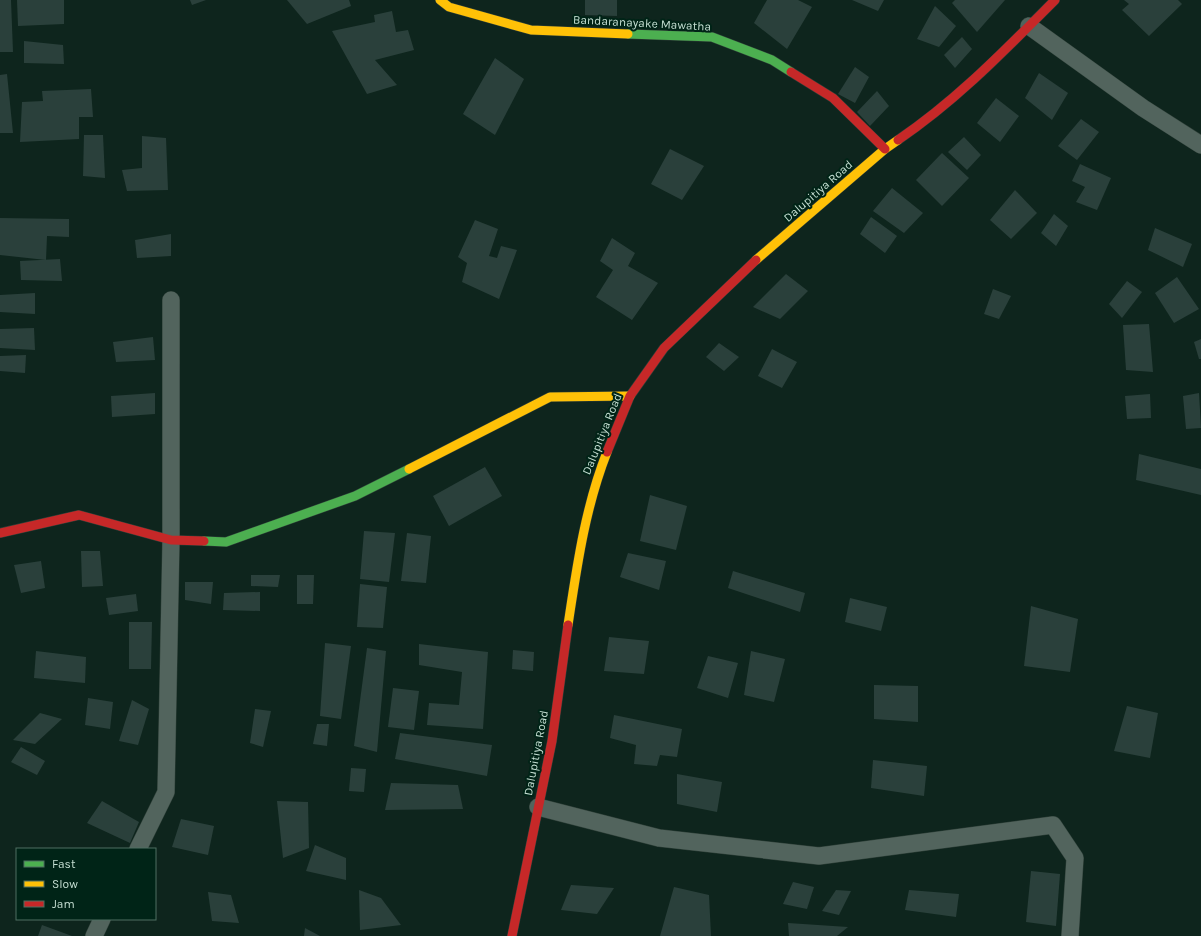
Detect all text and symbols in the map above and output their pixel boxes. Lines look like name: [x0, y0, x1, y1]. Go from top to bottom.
street label: Bandaranayake Mawatha: [573, 12, 711, 34]
street label: Dalupitiya Road: [781, 157, 855, 225]
street label: Dalupitiya Road: [579, 391, 625, 477]
street label: Dalupitiya Road: [521, 709, 551, 797]
legend: [16, 848, 156, 920]
text: Fast: [52, 857, 76, 871]
text: Slow: [52, 877, 78, 891]
text: Jam: [52, 897, 75, 911]

